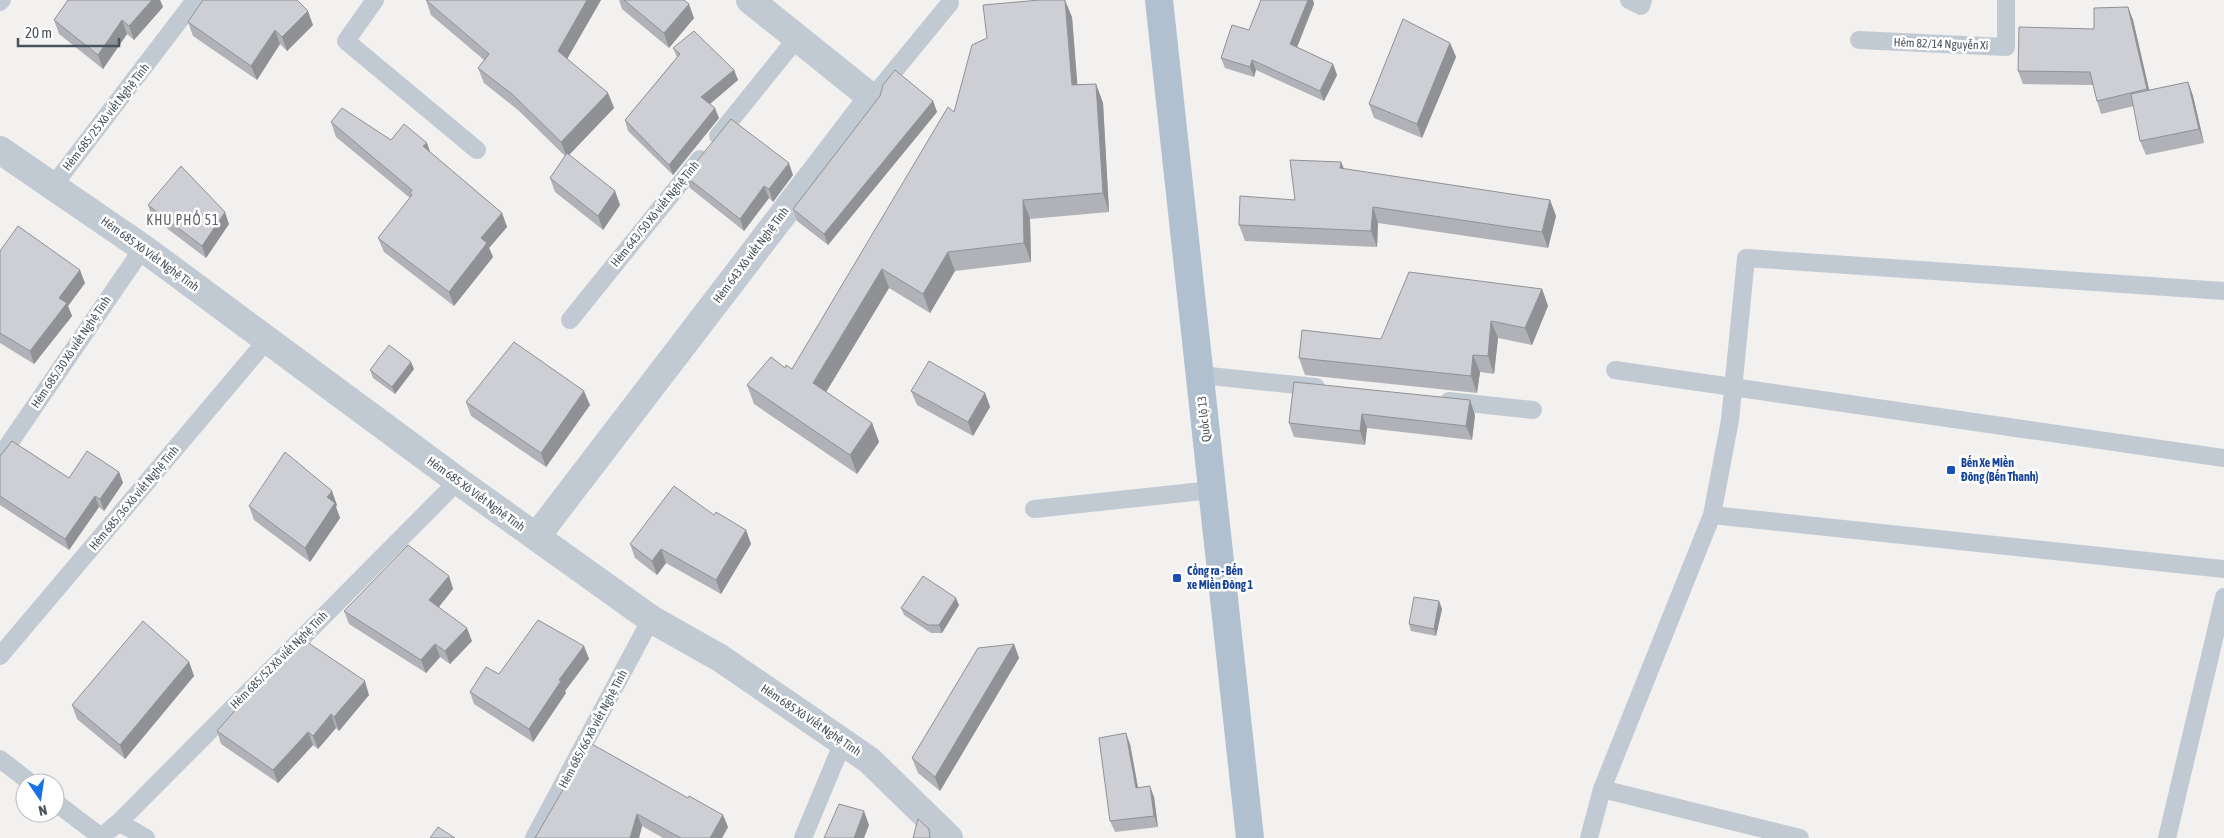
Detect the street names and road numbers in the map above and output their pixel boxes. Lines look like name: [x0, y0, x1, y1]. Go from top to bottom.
street label: Hẻm 82/14 Nguyễn Xí: [1893, 35, 1989, 53]
street label: Hẻm 685/25 Xô viết Nghệ Tĩnh: [60, 61, 152, 173]
street label: Hẻm 643/50 Xô viết Nghệ Tĩnh: [608, 158, 702, 270]
street label: Hẻm 643 Xô viết Nghệ Tĩnh: [710, 204, 792, 306]
street label: Hẻm 685 Xô Viết Nghệ Tĩnh: [98, 214, 202, 294]
street label: Hẻm 685/30 Xô viết Nghệ Tĩnh: [28, 293, 114, 411]
street label: Quốc lộ 13: [1195, 395, 1213, 443]
street label: Hẻm 685/36 Xô viết Nghệ Tĩnh: [86, 443, 182, 553]
street label: Hẻm 685 Xô Viết Nghệ Tĩnh: [424, 454, 528, 534]
street label: Hẻm 685/52 Xô viết Nghệ Tĩnh: [227, 608, 331, 712]
street label: Hẻm 685/66 Xô viết Nghệ Tĩnh: [556, 667, 630, 791]
street label: Hẻm 685 Xô Viết Nghệ Tĩnh: [758, 681, 864, 759]

